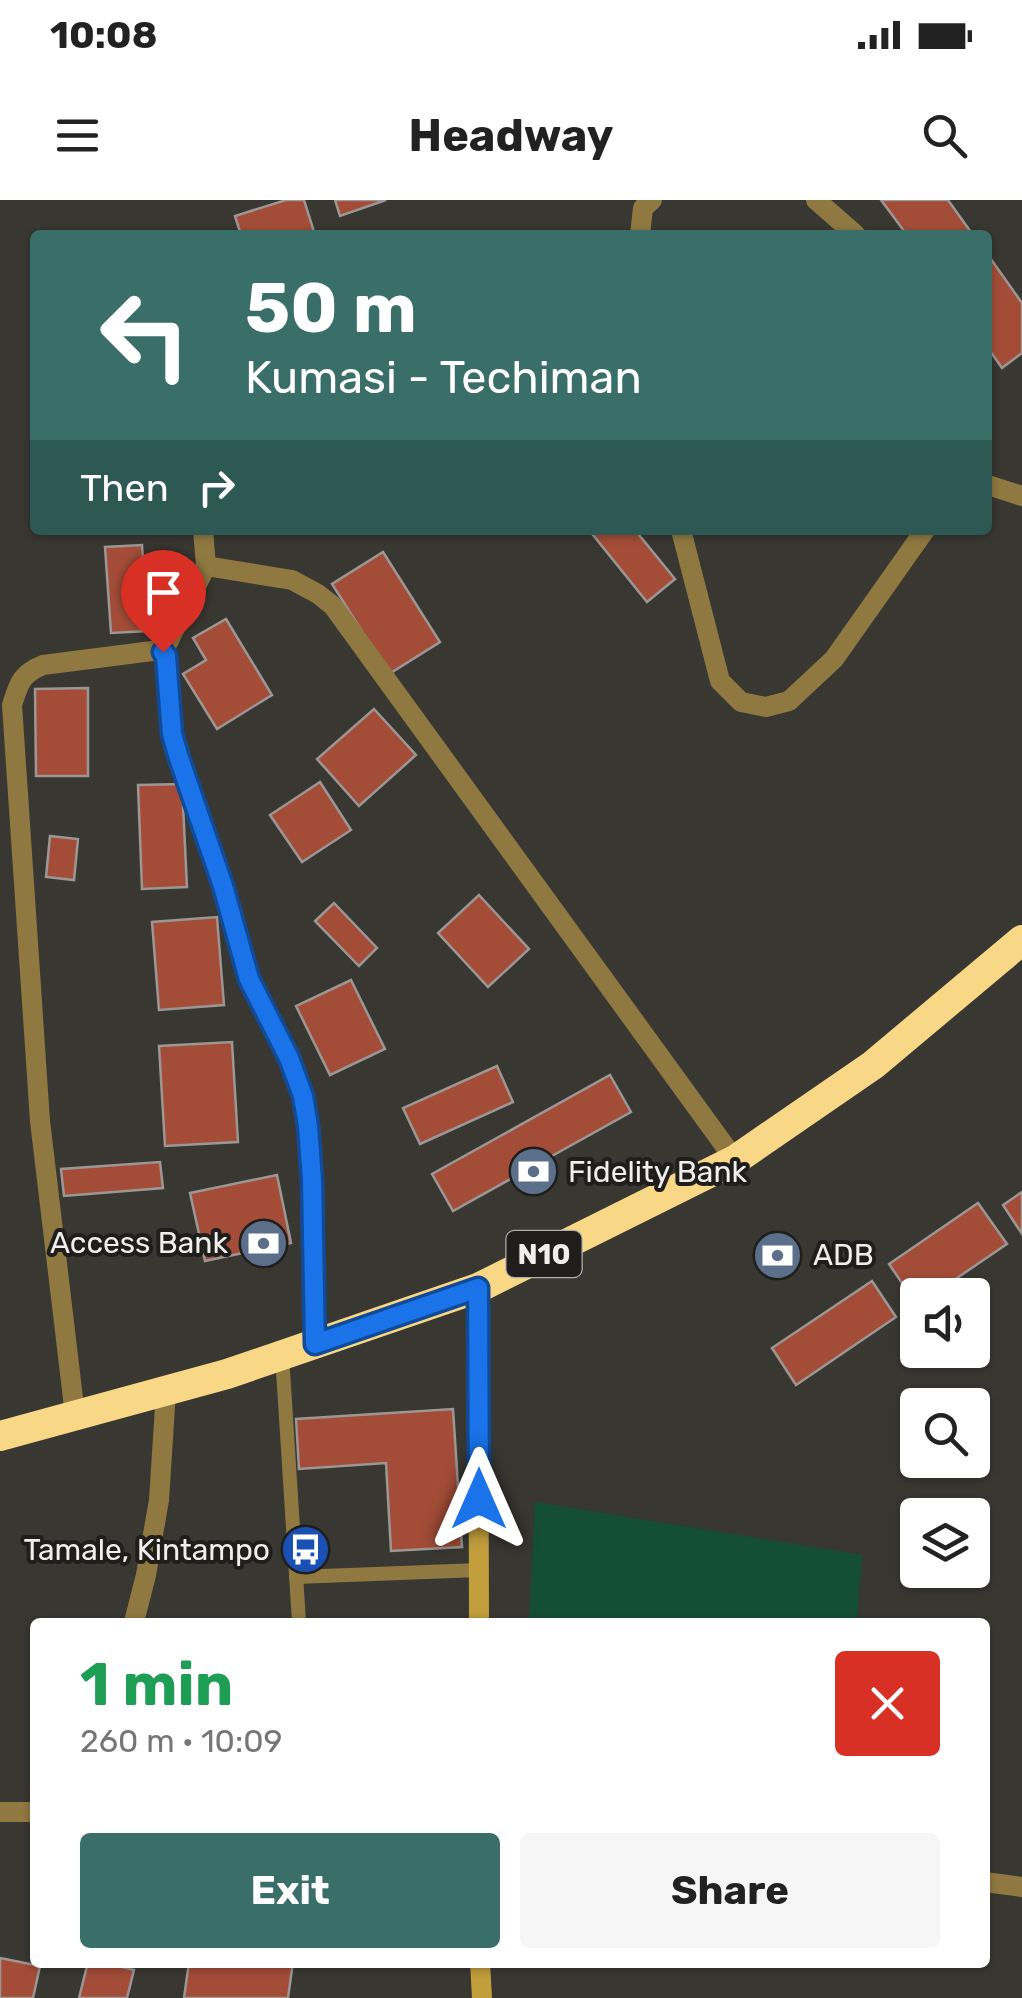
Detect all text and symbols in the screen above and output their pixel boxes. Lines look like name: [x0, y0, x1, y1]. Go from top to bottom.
text: 10:08: [50, 12, 157, 58]
icon: menu: [50, 108, 105, 163]
icon: search: [917, 108, 972, 163]
text: Headway: [409, 109, 613, 162]
text: 50 m: [245, 267, 417, 350]
icon: left: [80, 270, 210, 400]
text: Kumasi - Techiman: [245, 351, 642, 404]
icon: right: [189, 460, 244, 515]
text: Then: [80, 465, 169, 511]
pin: [121, 550, 206, 653]
icon: arrive: [136, 565, 191, 620]
bank icon: Fidelity Bank: [507, 1146, 559, 1198]
place label: Fidelity Bank: [568, 1154, 748, 1190]
bank icon: Access Bank: [237, 1217, 289, 1269]
place label: Access Bank: [50, 1225, 229, 1261]
bank icon: ADB: [752, 1229, 804, 1281]
road number: N10: [506, 1231, 582, 1277]
place label: ADB: [813, 1237, 874, 1273]
map controls: [900, 1278, 990, 1588]
button: sound: [900, 1278, 990, 1368]
button: search: [900, 1388, 990, 1478]
position arrow: [427, 1447, 531, 1551]
button: layers: [900, 1498, 990, 1588]
bus stop icon: Tamale, Kintampo: [279, 1524, 331, 1576]
place label: Tamale, Kintampo: [23, 1532, 270, 1568]
text: 1 min: [80, 1649, 233, 1720]
button: close: [835, 1651, 940, 1756]
text: 260 m · 10:09: [80, 1722, 282, 1760]
button: Exit: [80, 1833, 500, 1948]
button: Share: [520, 1833, 940, 1948]

